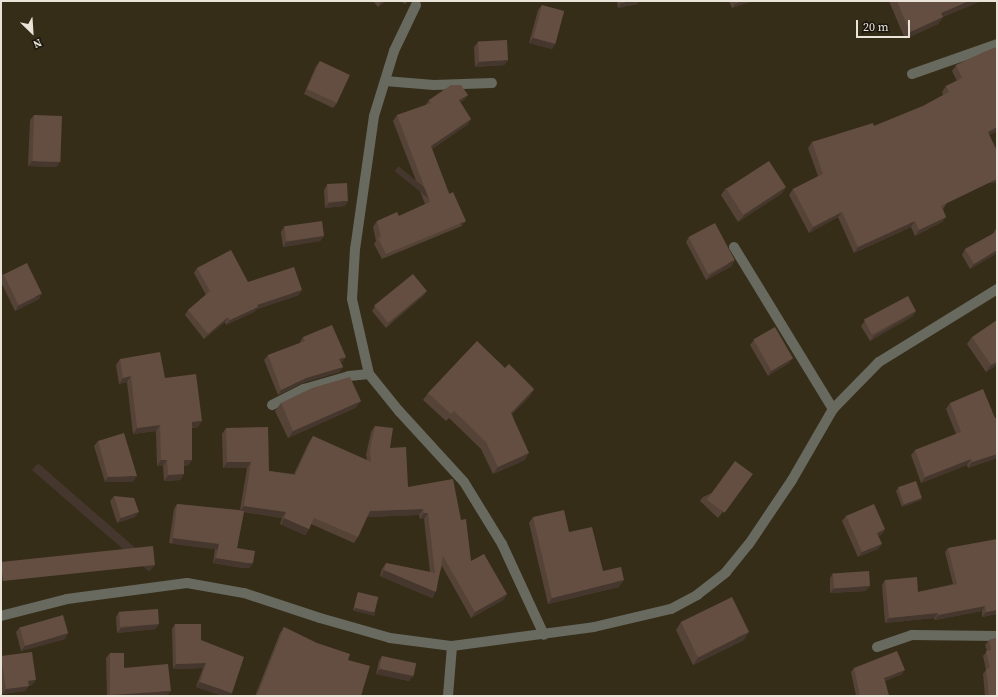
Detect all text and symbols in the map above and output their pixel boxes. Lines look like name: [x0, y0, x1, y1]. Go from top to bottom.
north arrow: [12, 12, 52, 52]
scale bar: [858, 12, 912, 38]
text: 20 m: [863, 19, 889, 35]
text: N: [30, 35, 44, 52]

